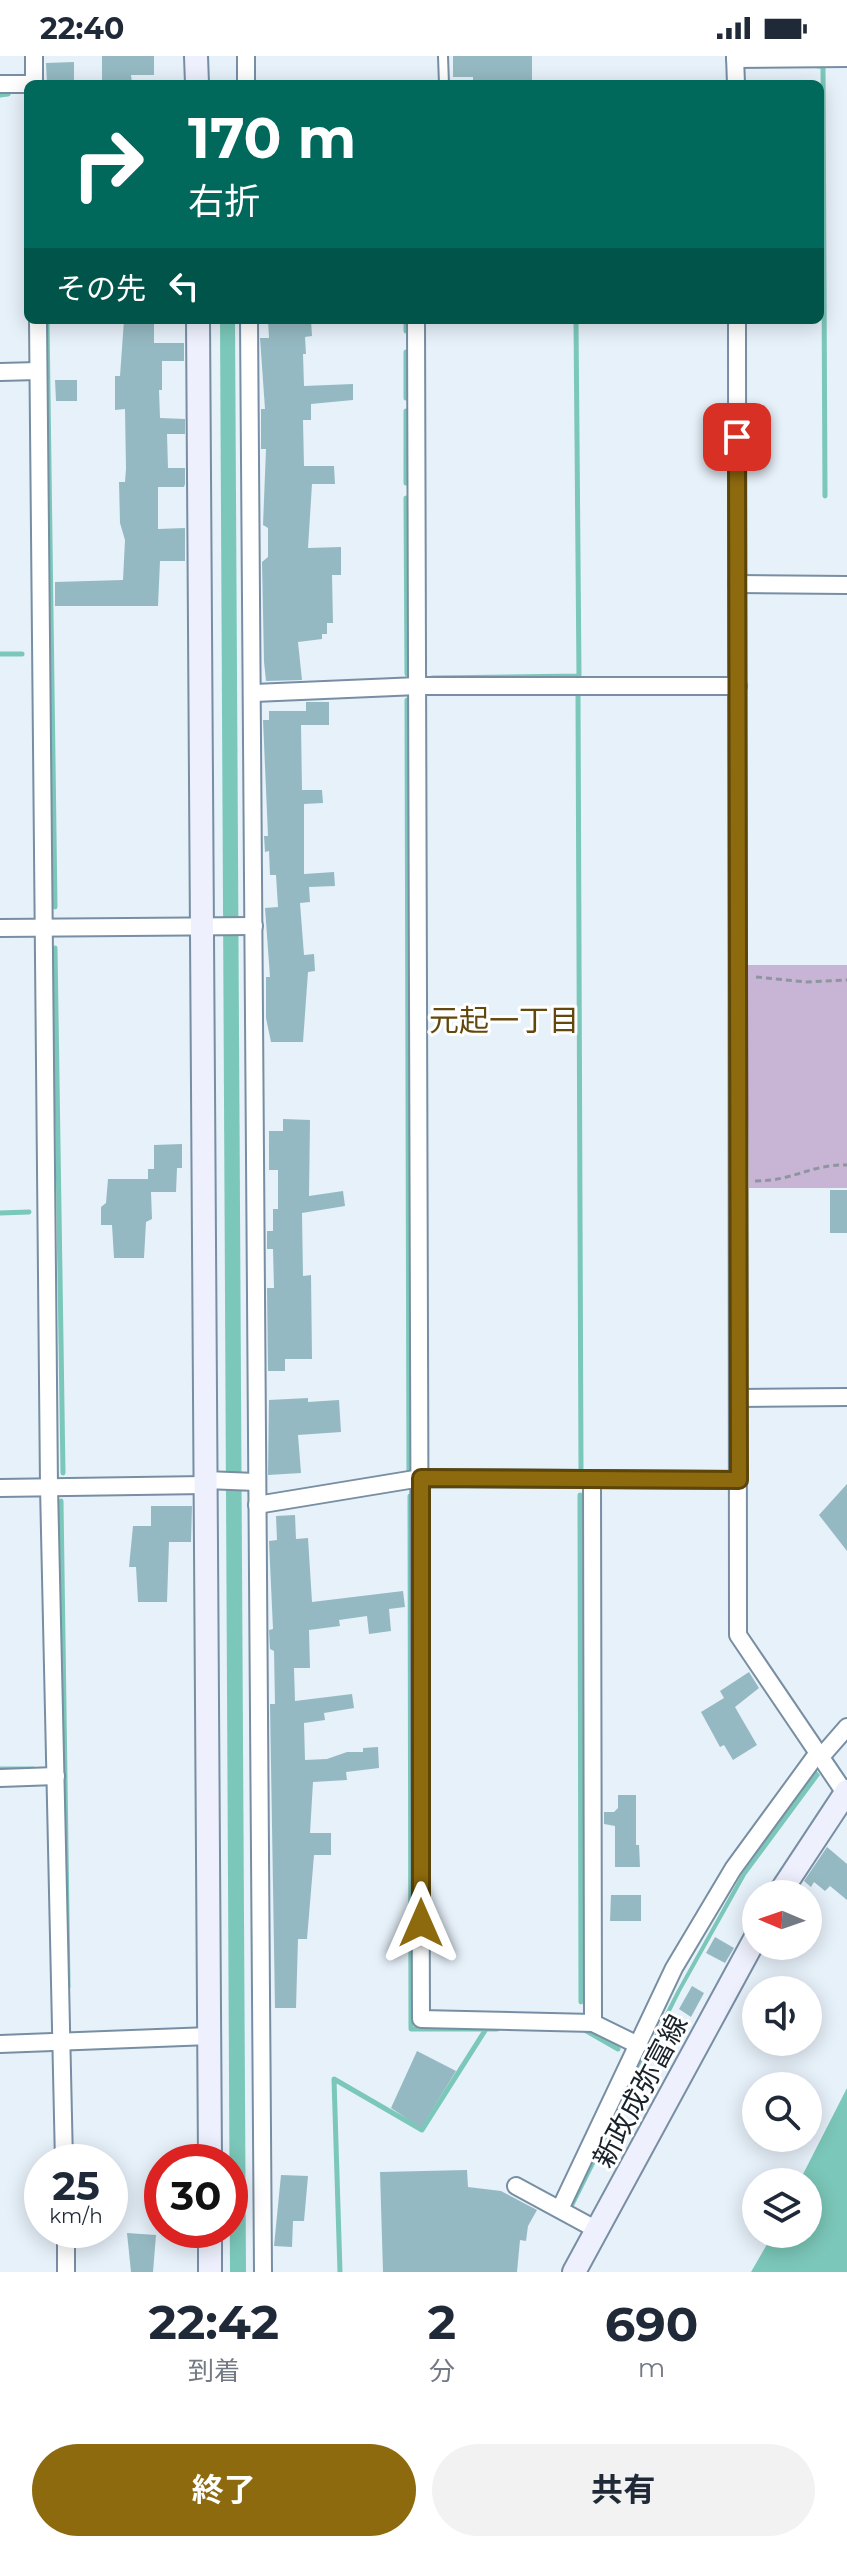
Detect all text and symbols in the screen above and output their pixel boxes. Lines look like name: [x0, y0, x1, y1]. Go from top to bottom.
text: 22:40: [40, 10, 124, 47]
text: 170 m: [188, 104, 356, 172]
icon: right: [56, 112, 160, 216]
text: 右折: [188, 179, 260, 223]
icon: left: [162, 264, 206, 308]
text: その先: [56, 270, 146, 307]
pin: [703, 403, 771, 471]
icon: arrive: [715, 415, 759, 459]
district label: 元起一丁目: [429, 1002, 579, 1039]
north arrow: [742, 1880, 822, 1960]
map controls: [742, 1880, 822, 2248]
position arrow: [379, 1881, 463, 1965]
button: sound: [742, 1976, 822, 2056]
street label: 新政成弥富線: [586, 2009, 694, 2173]
button: search: [742, 2072, 822, 2152]
speed limit sign: 30: [144, 2144, 248, 2248]
text: 25: [52, 2161, 100, 2210]
button: layers: [742, 2168, 822, 2248]
text: km/h: [49, 2204, 103, 2228]
text: 22:42: [149, 2293, 279, 2351]
text: 2: [428, 2293, 456, 2351]
text: 690: [605, 2295, 698, 2353]
text: m: [638, 2352, 665, 2384]
text: 到着: [188, 2355, 240, 2387]
text: 分: [429, 2355, 455, 2387]
button: 終了: [32, 2444, 416, 2536]
button: 共有: [432, 2444, 815, 2536]

